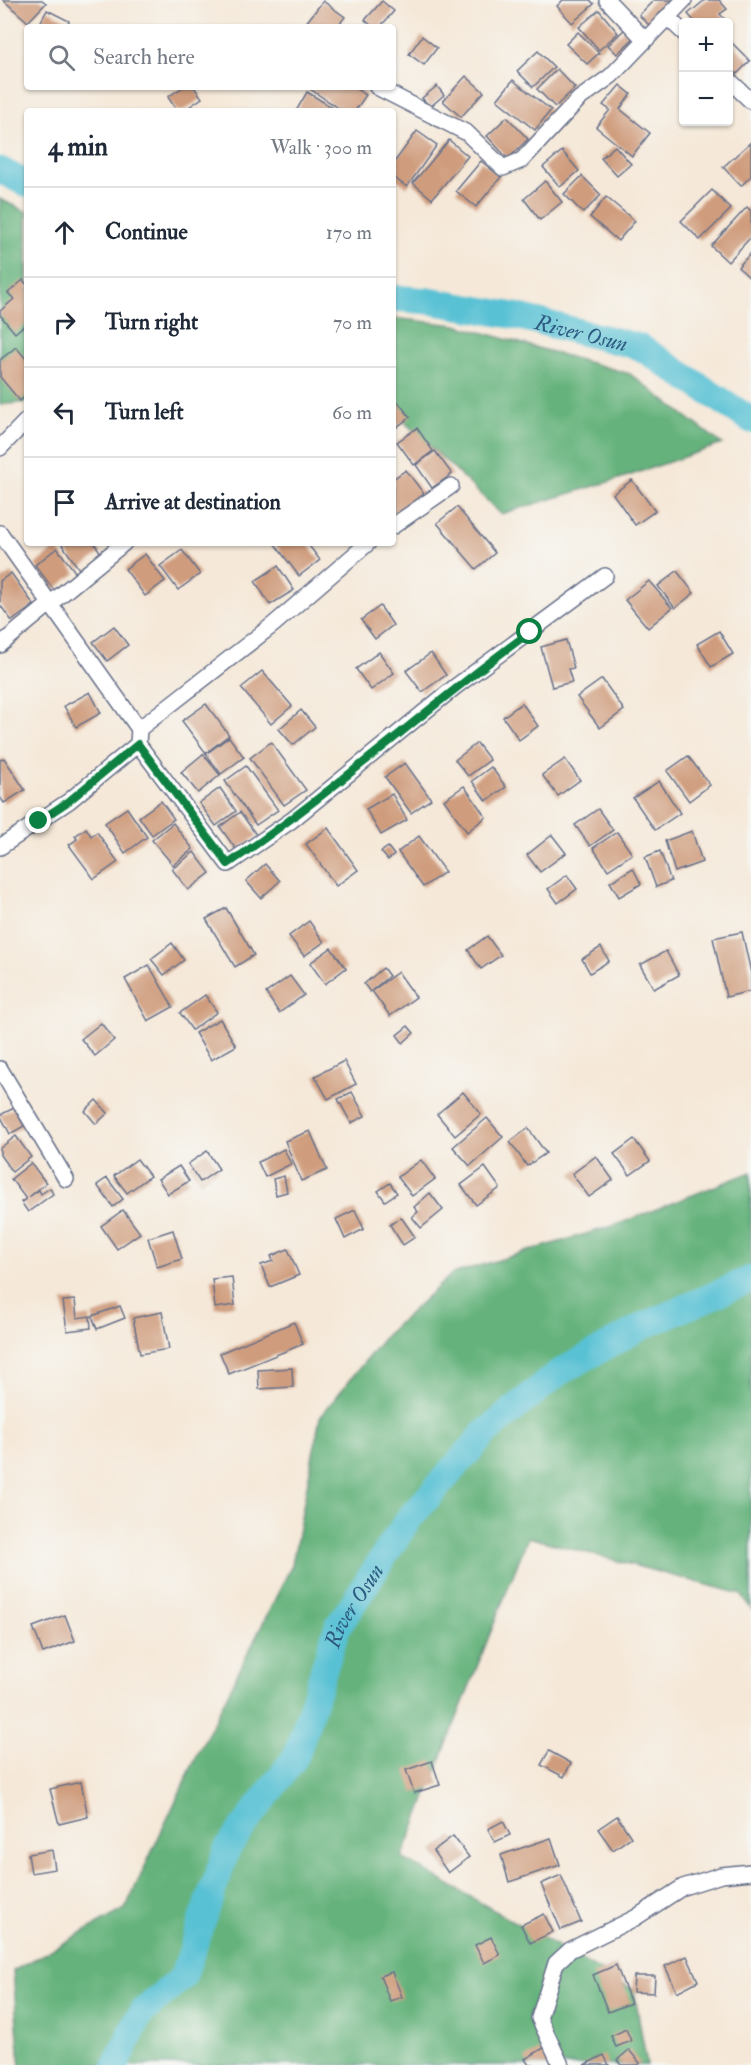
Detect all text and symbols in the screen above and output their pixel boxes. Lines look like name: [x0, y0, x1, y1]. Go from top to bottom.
map controls: [679, 18, 733, 126]
button: +: [679, 18, 733, 72]
search box: [24, 24, 396, 90]
icon: search: [45, 41, 78, 74]
text: Search here: [93, 43, 195, 71]
button: −: [679, 72, 733, 126]
text: 4 min: [48, 131, 108, 163]
text: Walk · 300 m: [270, 135, 372, 160]
icon: ahead: [48, 216, 81, 249]
text: Continue: [105, 218, 188, 246]
text: 170 m: [326, 220, 372, 245]
icon: right: [48, 306, 81, 339]
text: Turn right: [105, 308, 198, 336]
water label: River Osun: [531, 308, 631, 358]
text: 70 m: [333, 310, 372, 335]
icon: left: [48, 396, 81, 429]
text: Turn left: [105, 398, 184, 426]
text: 60 m: [332, 400, 372, 425]
icon: arrive: [48, 486, 81, 519]
text: Arrive at destination: [105, 488, 281, 516]
route start: [516, 618, 542, 644]
route end: [25, 807, 51, 833]
water label: River Osun: [318, 1558, 390, 1652]

